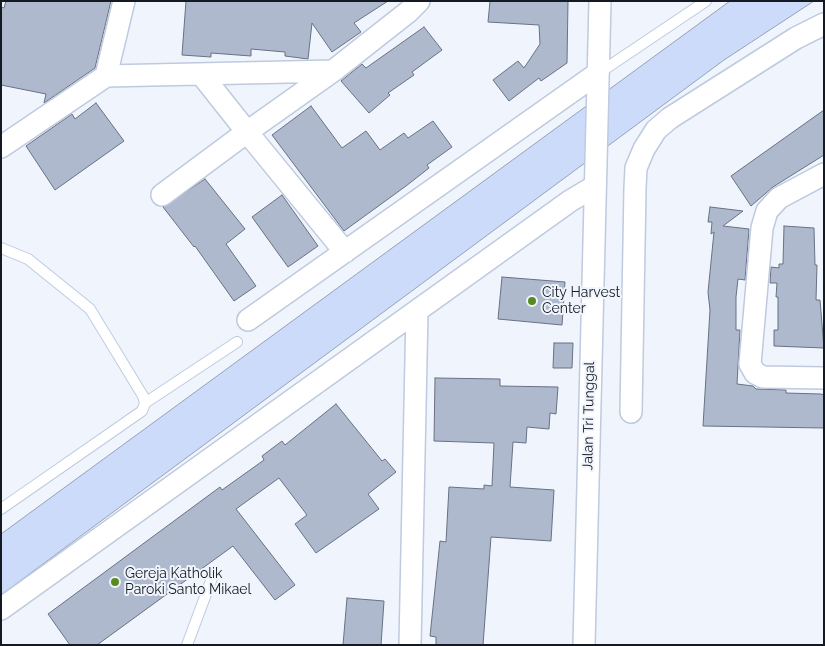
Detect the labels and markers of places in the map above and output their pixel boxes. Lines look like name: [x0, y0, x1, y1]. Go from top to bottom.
place label: City Harvest Center: [542, 285, 620, 318]
marker: City Harvest Center: [526, 295, 538, 307]
place label: Gereja Katholik Paroki Santo Mikael: [125, 566, 251, 598]
marker: Gereja Katholik Paroki Santo Mikael: [109, 576, 121, 588]

